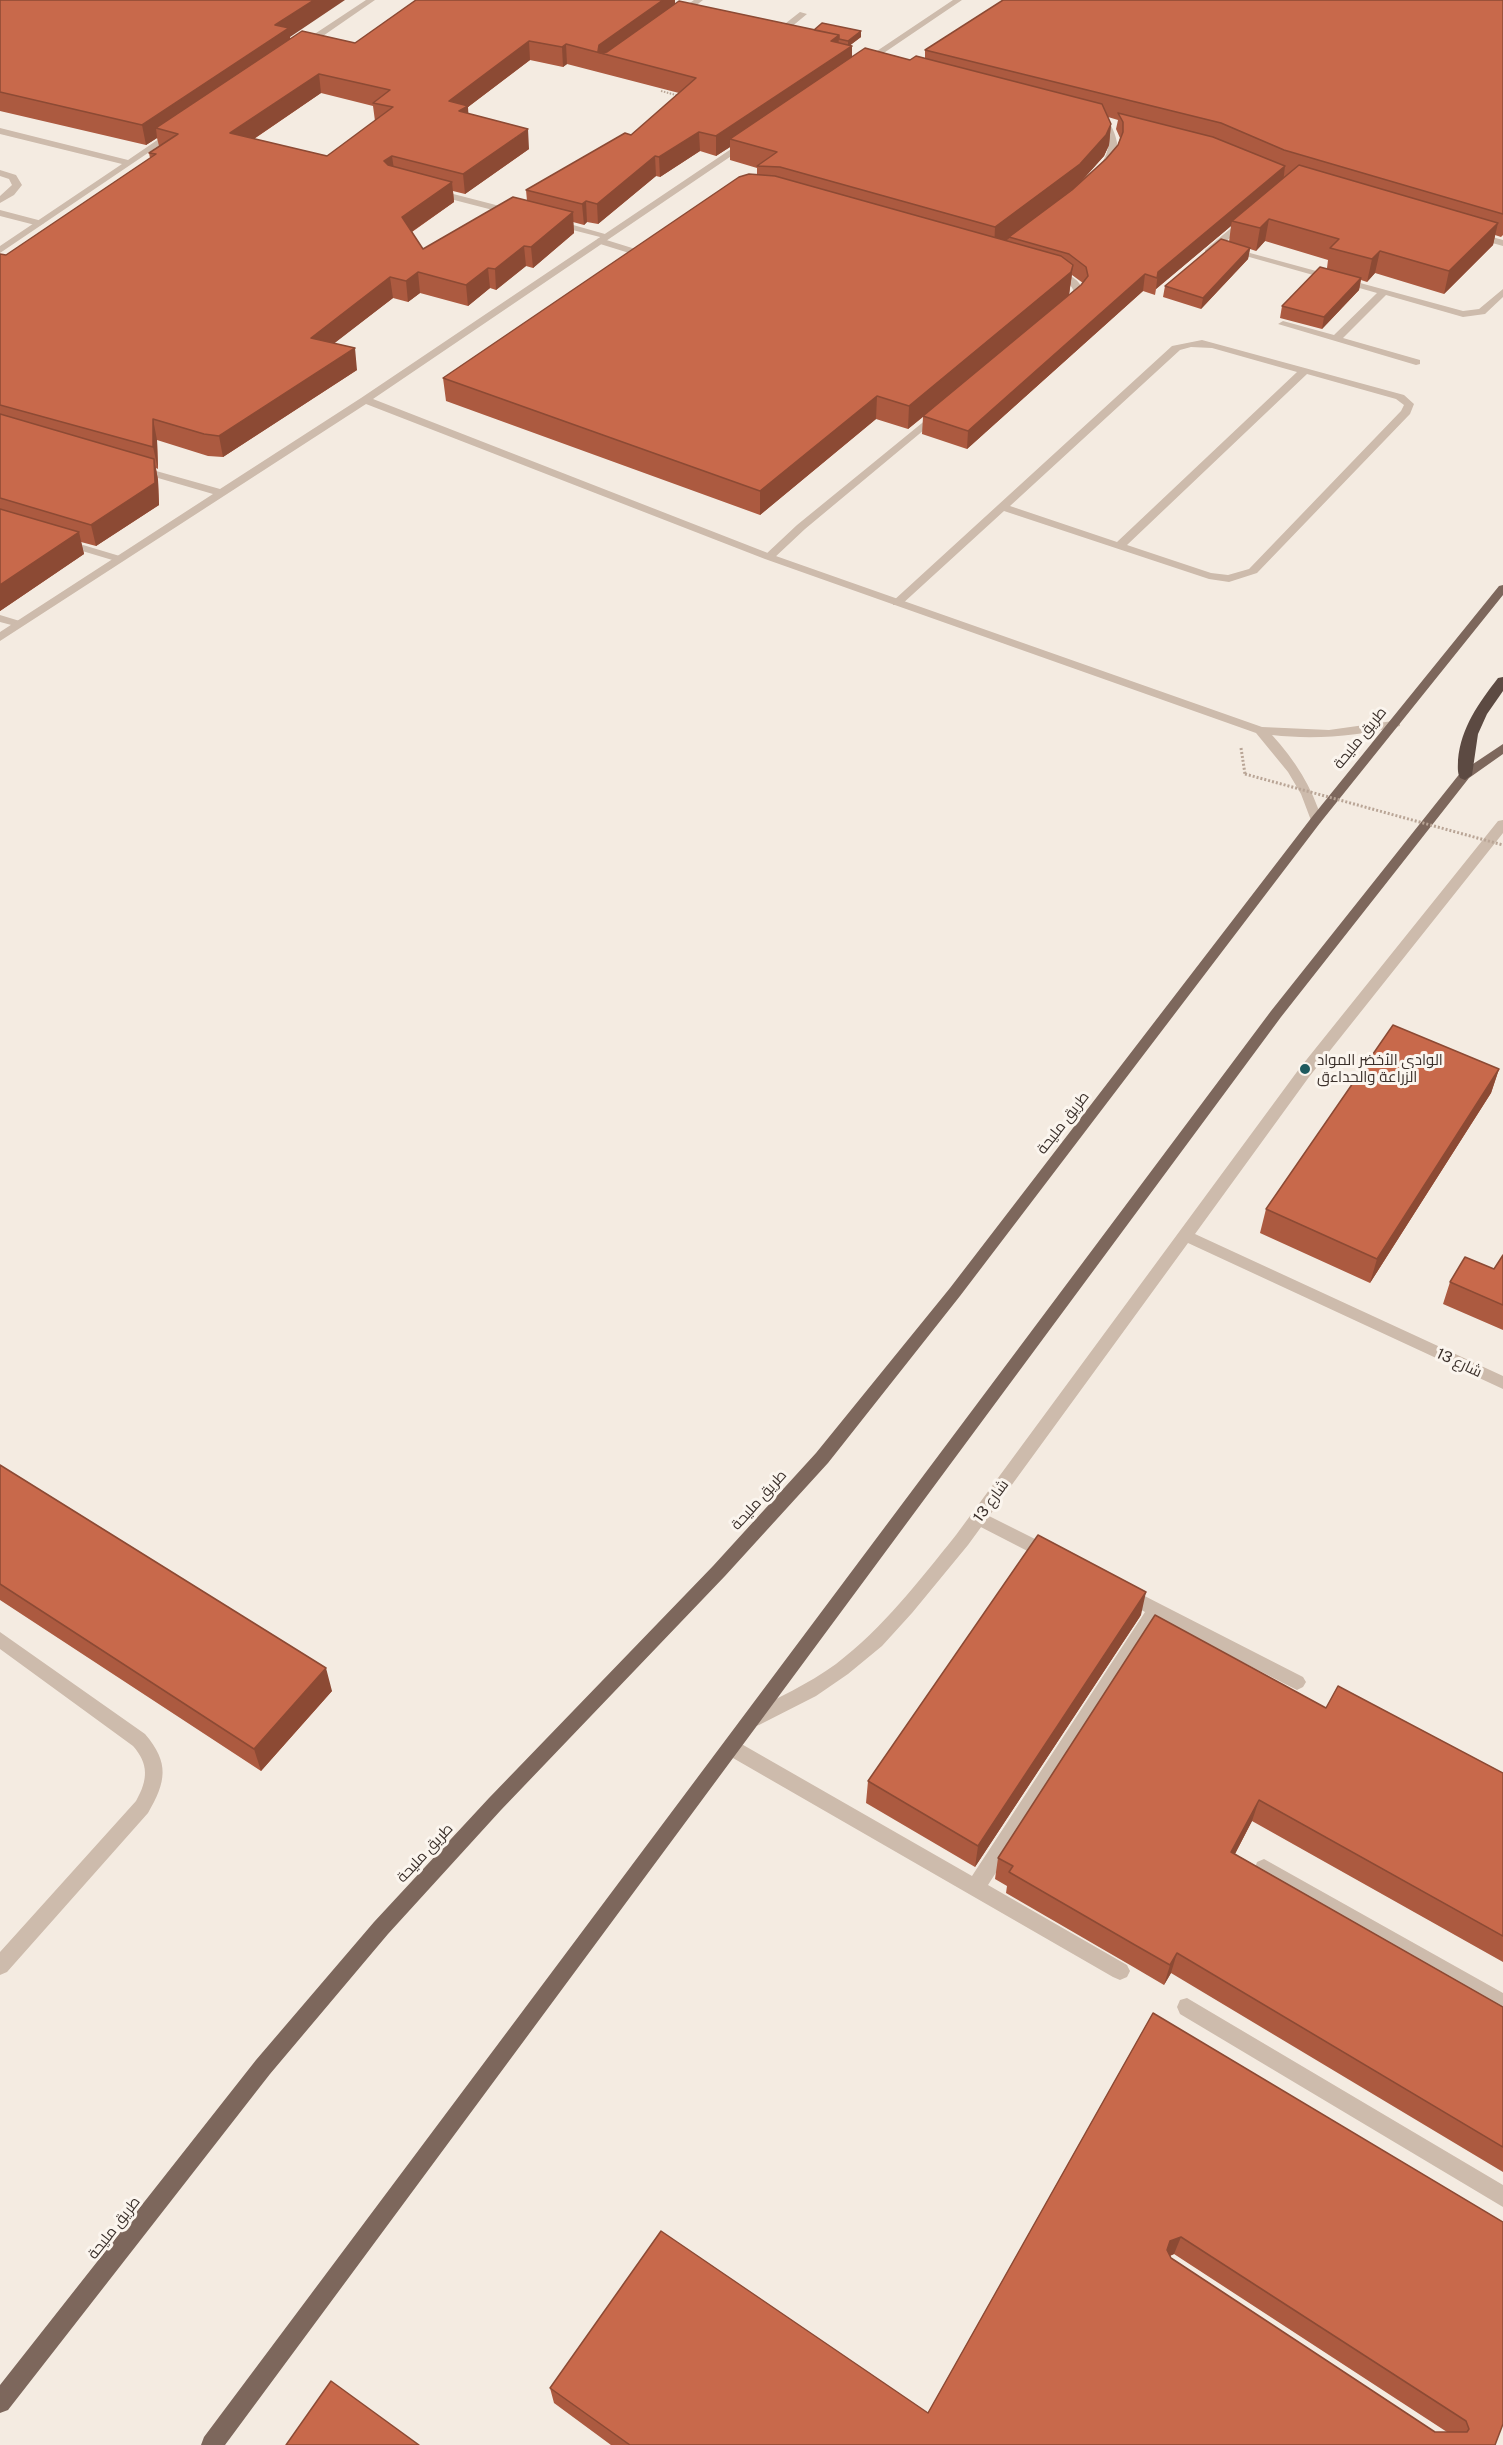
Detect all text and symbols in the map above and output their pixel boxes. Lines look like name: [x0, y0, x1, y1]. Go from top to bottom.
street label: طريق مليحة: [1330, 703, 1390, 773]
place label: الوادى الأخضر المواد الزراعة والحداءق: [1317, 1051, 1443, 1086]
marker: الوادى الأخضر المواد الزراعة والحداءق: [1298, 1062, 1312, 1076]
street label: طريق مليحة: [1033, 1088, 1093, 1158]
street label: شارع 13: [1433, 1345, 1485, 1381]
street label: طريق مليحة: [727, 1466, 791, 1534]
street label: شارع 13: [970, 1476, 1012, 1526]
street label: طريق مليحة: [393, 1820, 457, 1886]
street label: طريق مليحة: [84, 2193, 144, 2263]

